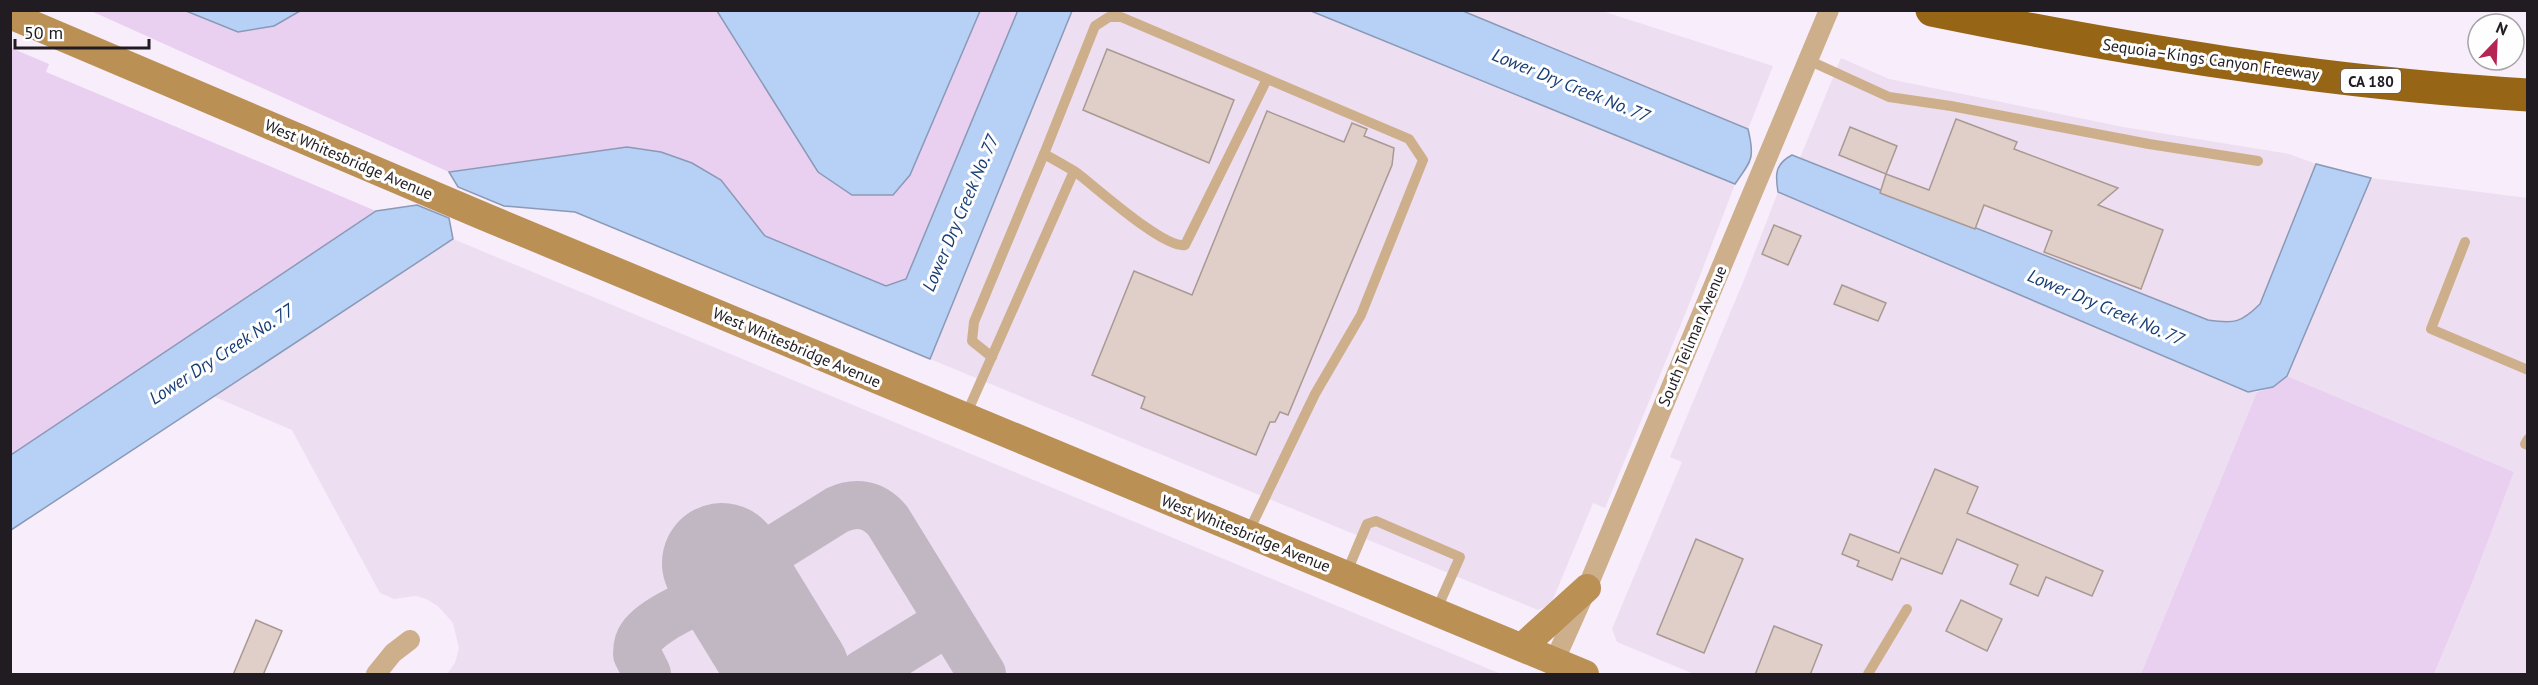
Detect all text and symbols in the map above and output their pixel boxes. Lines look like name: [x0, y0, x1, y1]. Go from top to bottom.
scale bar: [15, 12, 148, 50]
north arrow: [2466, 12, 2526, 72]
text: N: [2493, 17, 2511, 39]
text: 50 m: [24, 21, 63, 44]
street label: Sequoia–Kings Canyon Freeway: [2101, 34, 2321, 84]
water label: Lower Dry Creek No. 77: [1489, 43, 1655, 128]
road number: CA 180: [2341, 69, 2401, 93]
street label: West Whitesbridge Avenue: [262, 114, 436, 204]
water label: Lower Dry Creek No. 77: [917, 130, 1004, 295]
street label: South Teilman Avenue: [1653, 263, 1731, 409]
water label: Lower Dry Creek No. 77: [2024, 264, 2189, 351]
water label: Lower Dry Creek No. 77: [144, 298, 299, 409]
street label: West Whitesbridge Avenue: [710, 302, 884, 392]
street label: West Whitesbridge Avenue: [1158, 490, 1334, 576]

